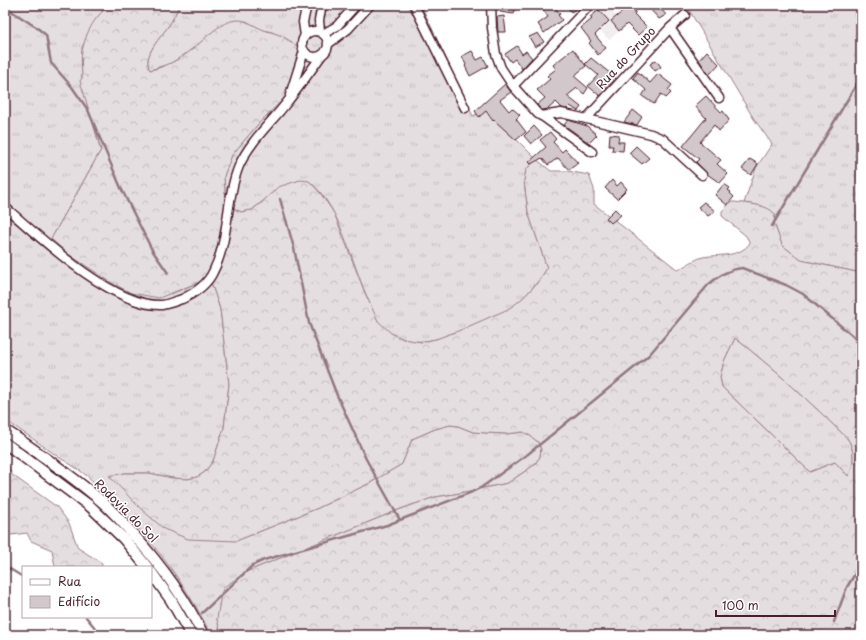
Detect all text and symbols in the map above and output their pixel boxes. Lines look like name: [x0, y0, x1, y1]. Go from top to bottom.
street label: Rua do Grupo: [591, 22, 659, 93]
street label: Rodovia do Sol: [91, 474, 163, 546]
legend: [22, 566, 152, 618]
text: Rua: [58, 572, 82, 590]
text: Edifício: [58, 592, 100, 610]
scale bar: [716, 592, 835, 618]
text: 100 m: [722, 596, 759, 614]

